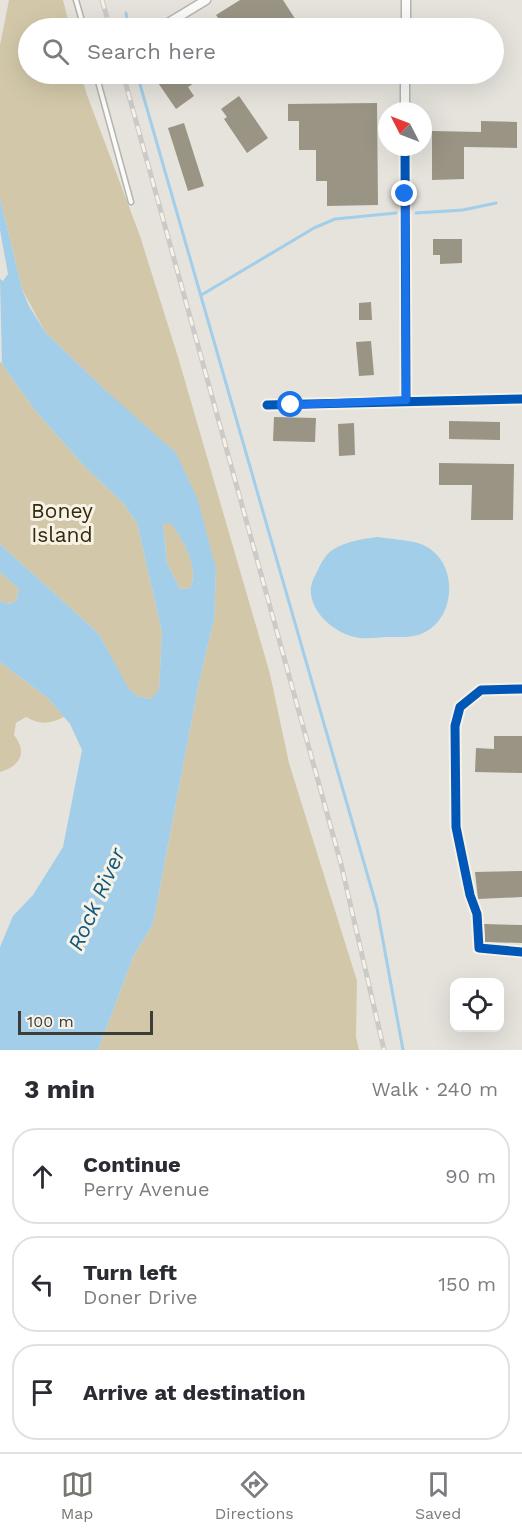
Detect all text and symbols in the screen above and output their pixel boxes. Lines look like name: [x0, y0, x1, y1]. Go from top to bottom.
search box: [18, 18, 504, 84]
icon: search: [39, 35, 72, 68]
text: Search here: [87, 39, 216, 64]
north arrow: [378, 102, 432, 156]
route end: [391, 180, 417, 206]
route start: [277, 391, 303, 417]
park label: Boney Island: [31, 498, 93, 547]
water label: Rock River: [63, 843, 131, 954]
map controls: [450, 978, 504, 1032]
button: locate: [450, 978, 504, 1032]
scale bar: [18, 1008, 153, 1036]
text: 100 m: [27, 1012, 74, 1031]
text: 3 min: [24, 1074, 95, 1104]
text: Walk · 240 m: [371, 1077, 498, 1101]
text: Continue: [83, 1152, 181, 1177]
icon: ahead: [26, 1160, 59, 1193]
text: 90 m: [445, 1164, 496, 1188]
text: Perry Avenue: [83, 1177, 209, 1201]
text: Turn left: [83, 1260, 177, 1285]
icon: left: [26, 1268, 59, 1301]
text: 150 m: [438, 1272, 496, 1296]
text: Doner Drive: [83, 1285, 198, 1309]
icon: arrive: [26, 1376, 59, 1409]
text: Arrive at destination: [83, 1380, 306, 1405]
tab: Map: [61, 1468, 94, 1523]
tab: Directions: [215, 1468, 294, 1523]
tab: Saved: [415, 1468, 461, 1523]

